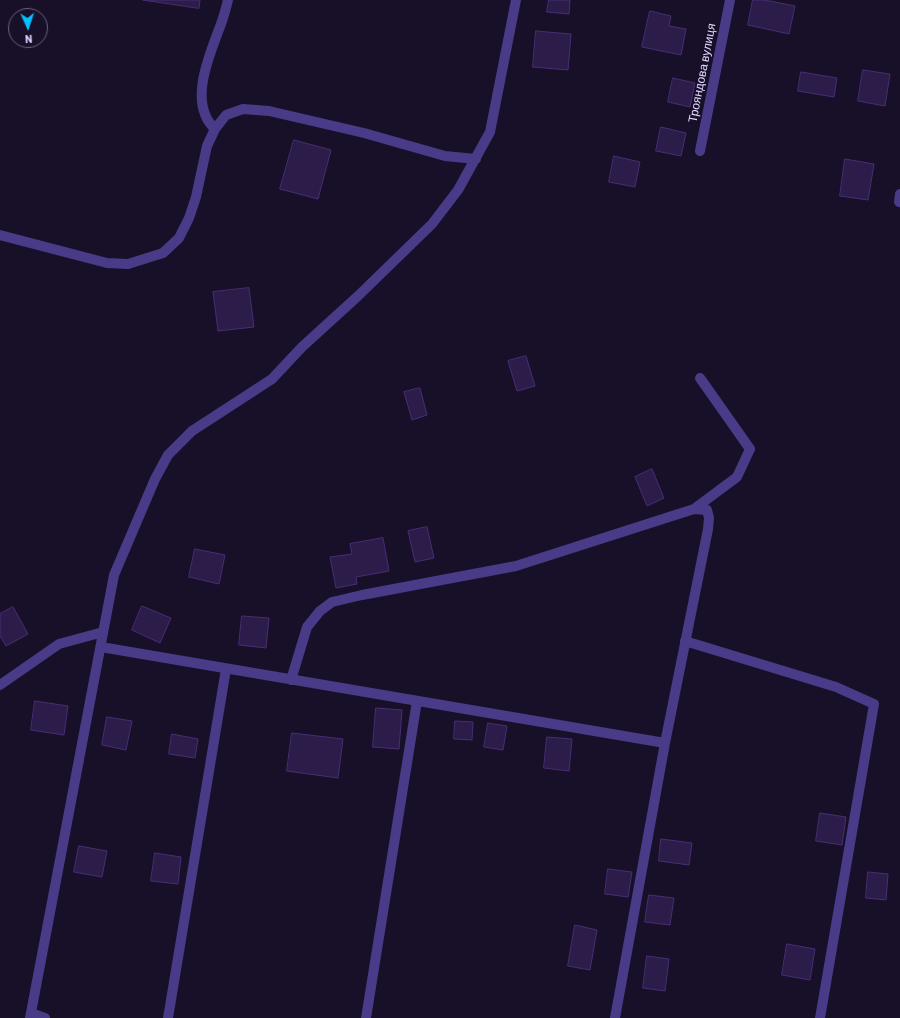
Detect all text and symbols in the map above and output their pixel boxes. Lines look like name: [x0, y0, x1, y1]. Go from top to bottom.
north arrow: [8, 8, 48, 48]
street label: Трояндова вулиця: [685, 22, 719, 124]
text: N: [25, 33, 33, 46]

